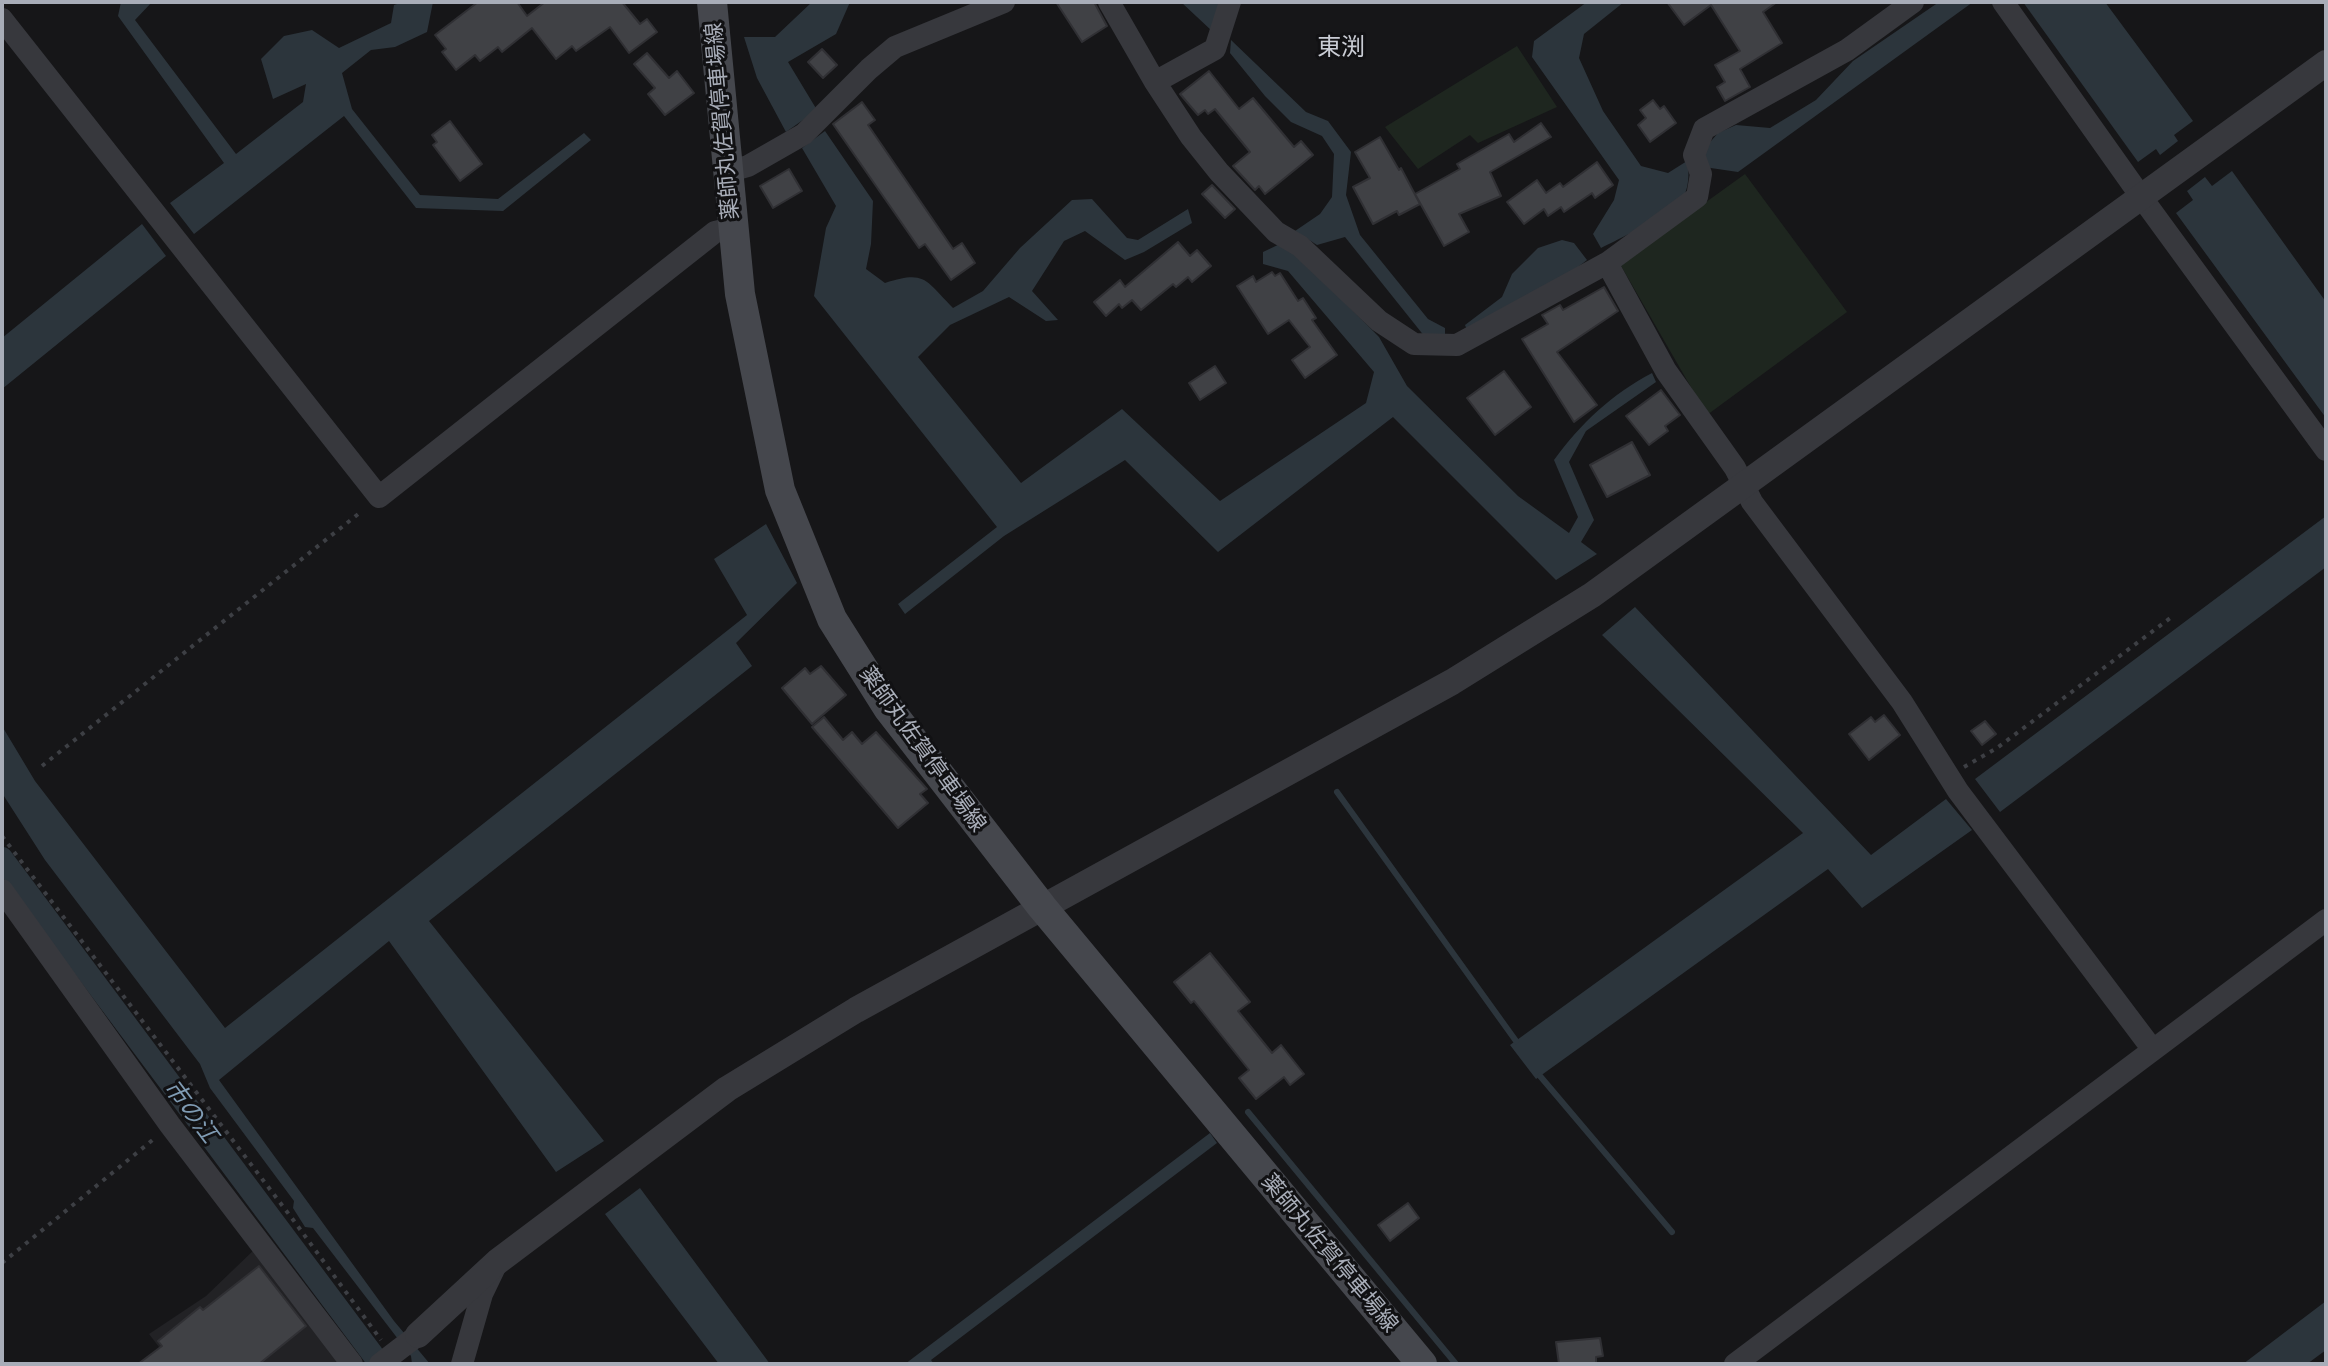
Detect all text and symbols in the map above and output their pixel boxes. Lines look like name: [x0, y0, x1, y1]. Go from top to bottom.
street label: 薬師丸佐賀停車場線: [700, 21, 744, 221]
district label: 東渕: [1317, 33, 1365, 61]
street label: 薬師丸佐賀停車場線: [854, 661, 992, 837]
water label: 市の江: [158, 1074, 224, 1148]
street label: 薬師丸佐賀停車場線: [1256, 1169, 1404, 1337]

